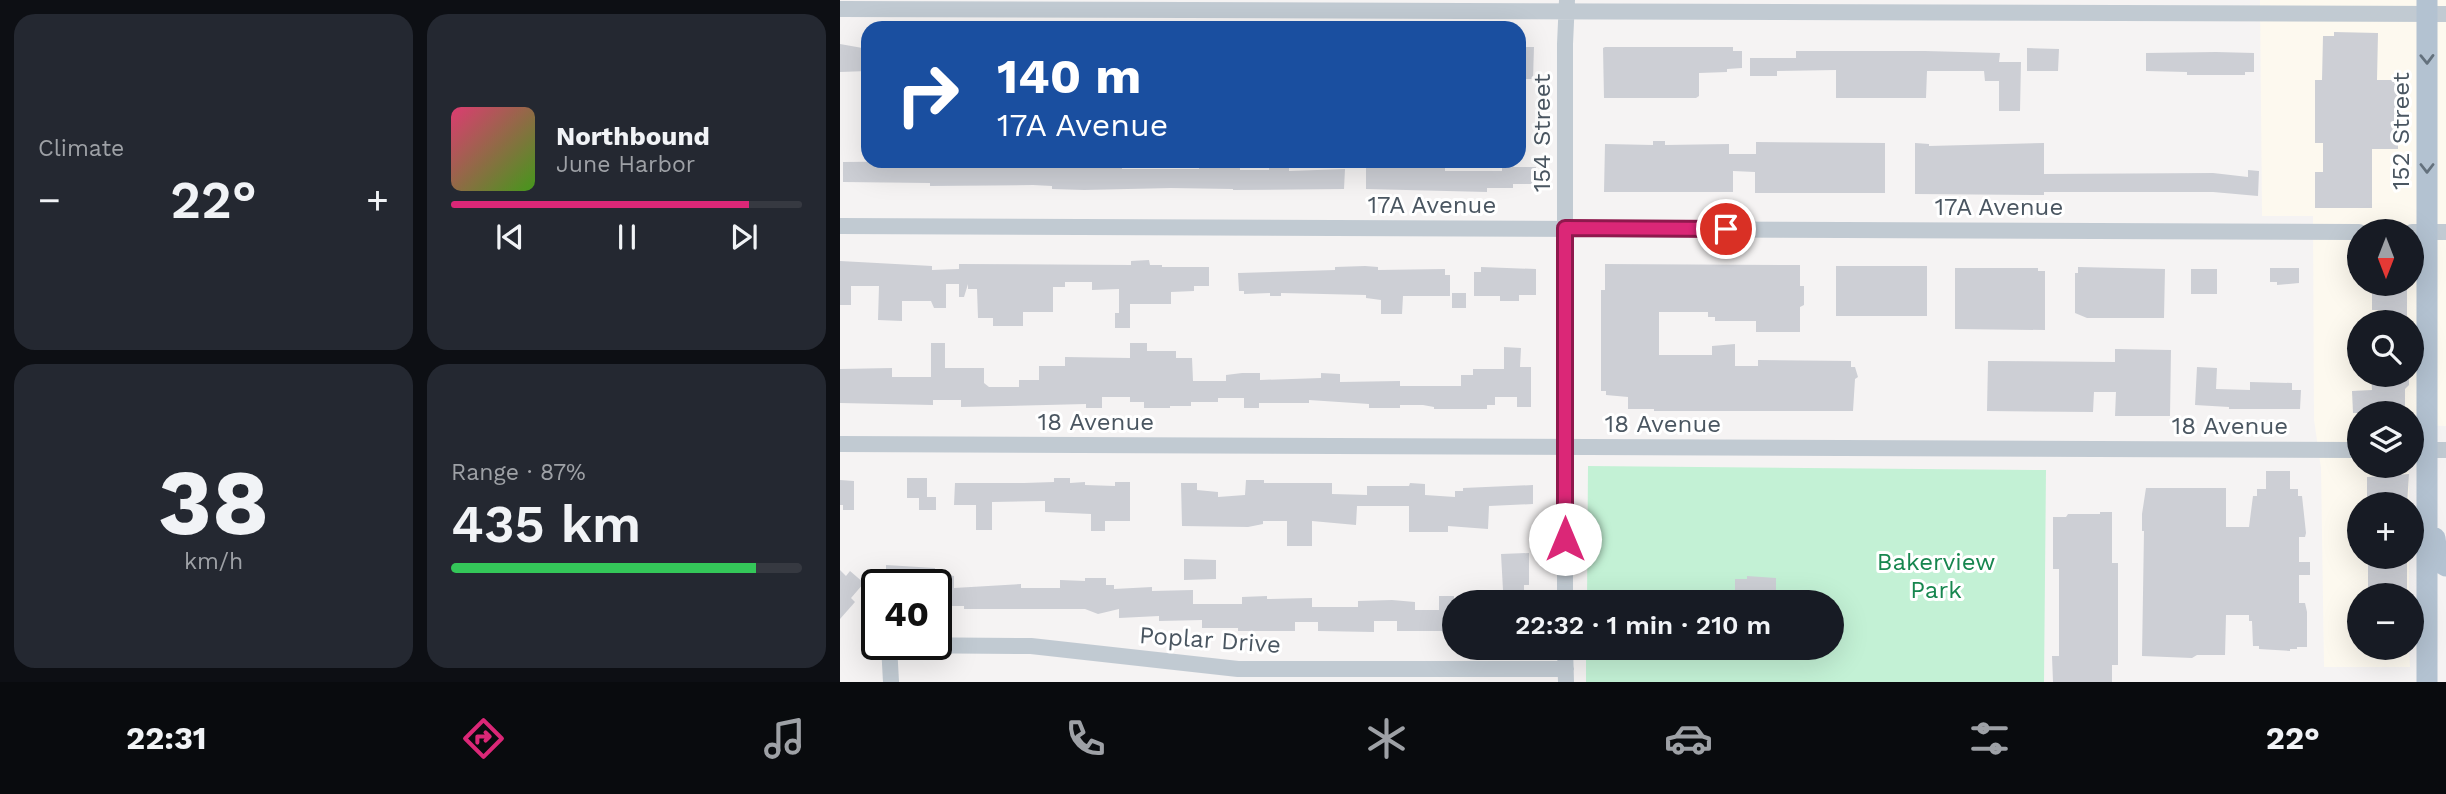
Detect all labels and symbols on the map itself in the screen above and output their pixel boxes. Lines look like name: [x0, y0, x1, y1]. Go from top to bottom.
one-way arrow: [2419, 54, 2435, 64]
street label: 152 Street: [2387, 72, 2415, 190]
street label: 154 Street: [1528, 74, 1556, 192]
one-way arrow: [2419, 163, 2435, 173]
street label: 17A Avenue: [1368, 191, 1496, 219]
street label: 17A Avenue: [1935, 193, 2063, 221]
pin: [1696, 199, 1756, 259]
north arrow: [2347, 219, 2424, 296]
street label: 18 Avenue: [1038, 408, 1154, 436]
street label: 18 Avenue: [1605, 410, 1721, 438]
street label: 18 Avenue: [2172, 412, 2288, 440]
position arrow: [1528, 502, 1602, 576]
park label: Bakerview Park: [1877, 548, 1995, 604]
speed limit sign: 40: [861, 569, 952, 660]
street label: Poplar Drive: [1138, 621, 1282, 659]

